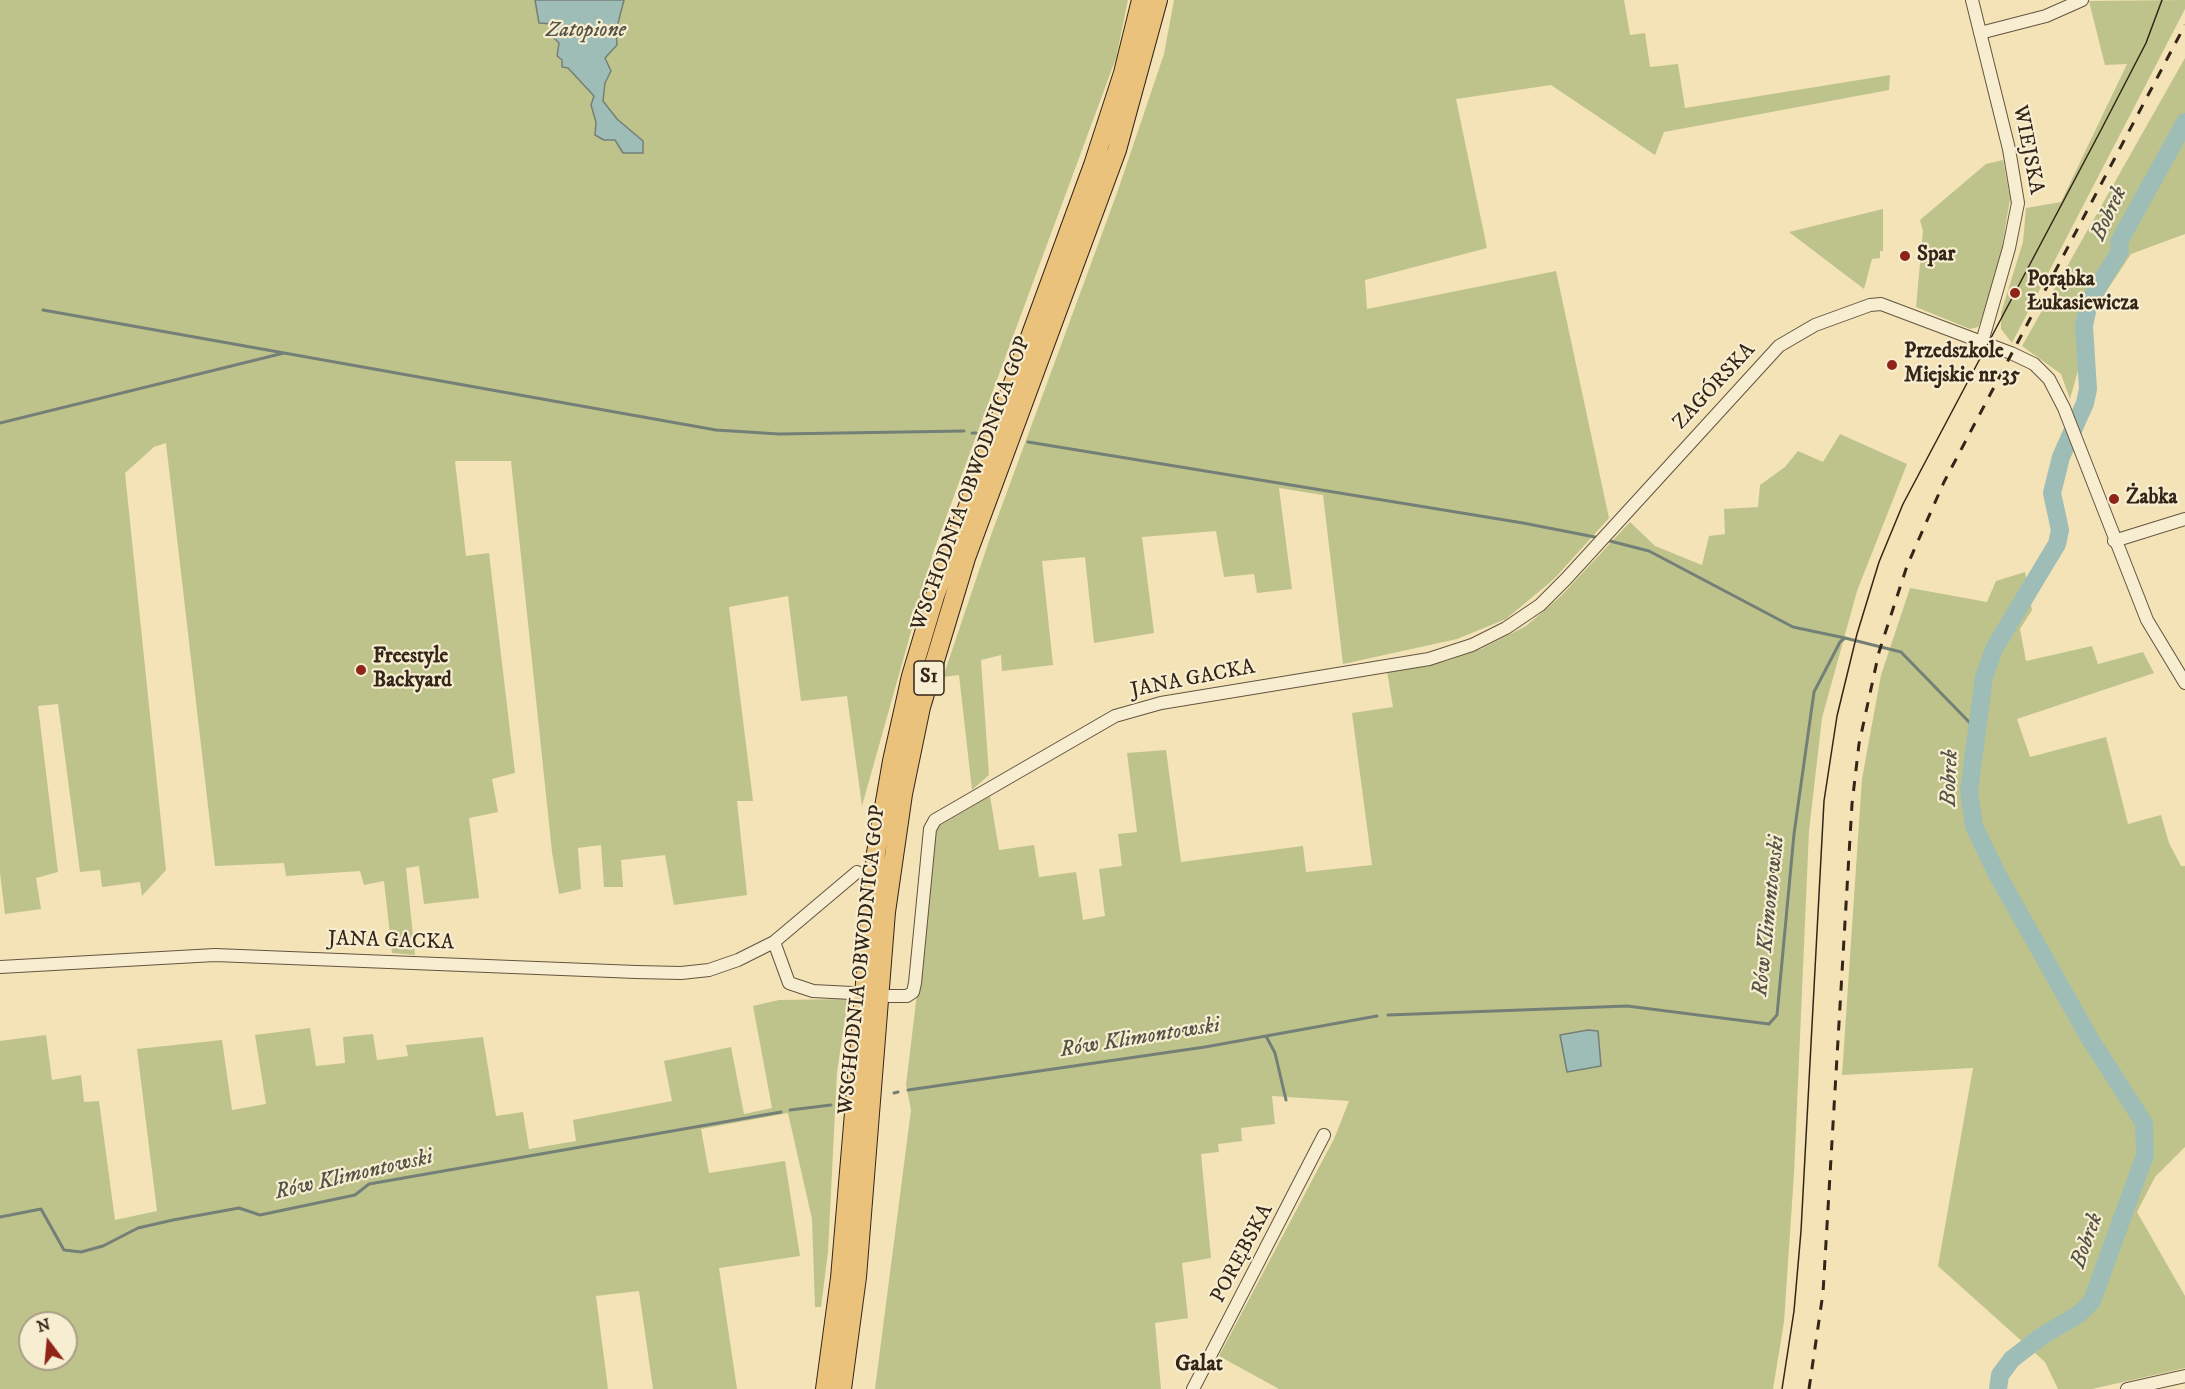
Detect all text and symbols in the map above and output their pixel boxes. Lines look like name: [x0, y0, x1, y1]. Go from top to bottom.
water label: Zatopione: [546, 18, 626, 44]
street label: WIEJSKA: [2006, 103, 2048, 197]
water label: Bobrek: [2086, 183, 2134, 245]
place label: Spar: [1917, 243, 1955, 269]
marker: Spar: [1898, 249, 1912, 263]
place label: Porąbka Łukasiewicza: [2027, 268, 2139, 318]
marker: Porąbka Łukasiewicza: [2008, 286, 2022, 300]
street label: WSCHODNIA OBWODNICA GOP: [907, 333, 1037, 635]
street label: ZAGÓRSKA: [1669, 338, 1761, 436]
place label: Przedszkole Miejskie nr 35: [1904, 340, 2020, 390]
marker: Przedszkole Miejskie nr 35: [1885, 358, 1899, 372]
place label: Żabka: [2126, 486, 2177, 512]
marker: Żabka: [2107, 492, 2121, 506]
place label: Freestyle Backyard: [373, 645, 452, 695]
street label: JANA GACKA: [1129, 656, 1257, 704]
road number: S1: [914, 661, 944, 695]
marker: Freestyle Backyard: [354, 663, 368, 677]
water label: Bobrek: [1937, 749, 1965, 807]
street label: WSCHODNIA OBWODNICA GOP: [834, 804, 892, 1116]
water label: Rów Klimontowski: [1748, 834, 1792, 998]
street label: JANA GACKA: [328, 927, 454, 957]
water label: Rów Klimontowski: [1058, 1013, 1222, 1065]
water label: Rów Klimontowski: [272, 1145, 436, 1207]
street label: PORĘBSKA: [1206, 1200, 1280, 1308]
water label: Bobrek: [2066, 1210, 2110, 1272]
north arrow: [18, 1311, 78, 1371]
text: N: [35, 1314, 53, 1337]
district label: Galat: [1175, 1352, 1223, 1378]

